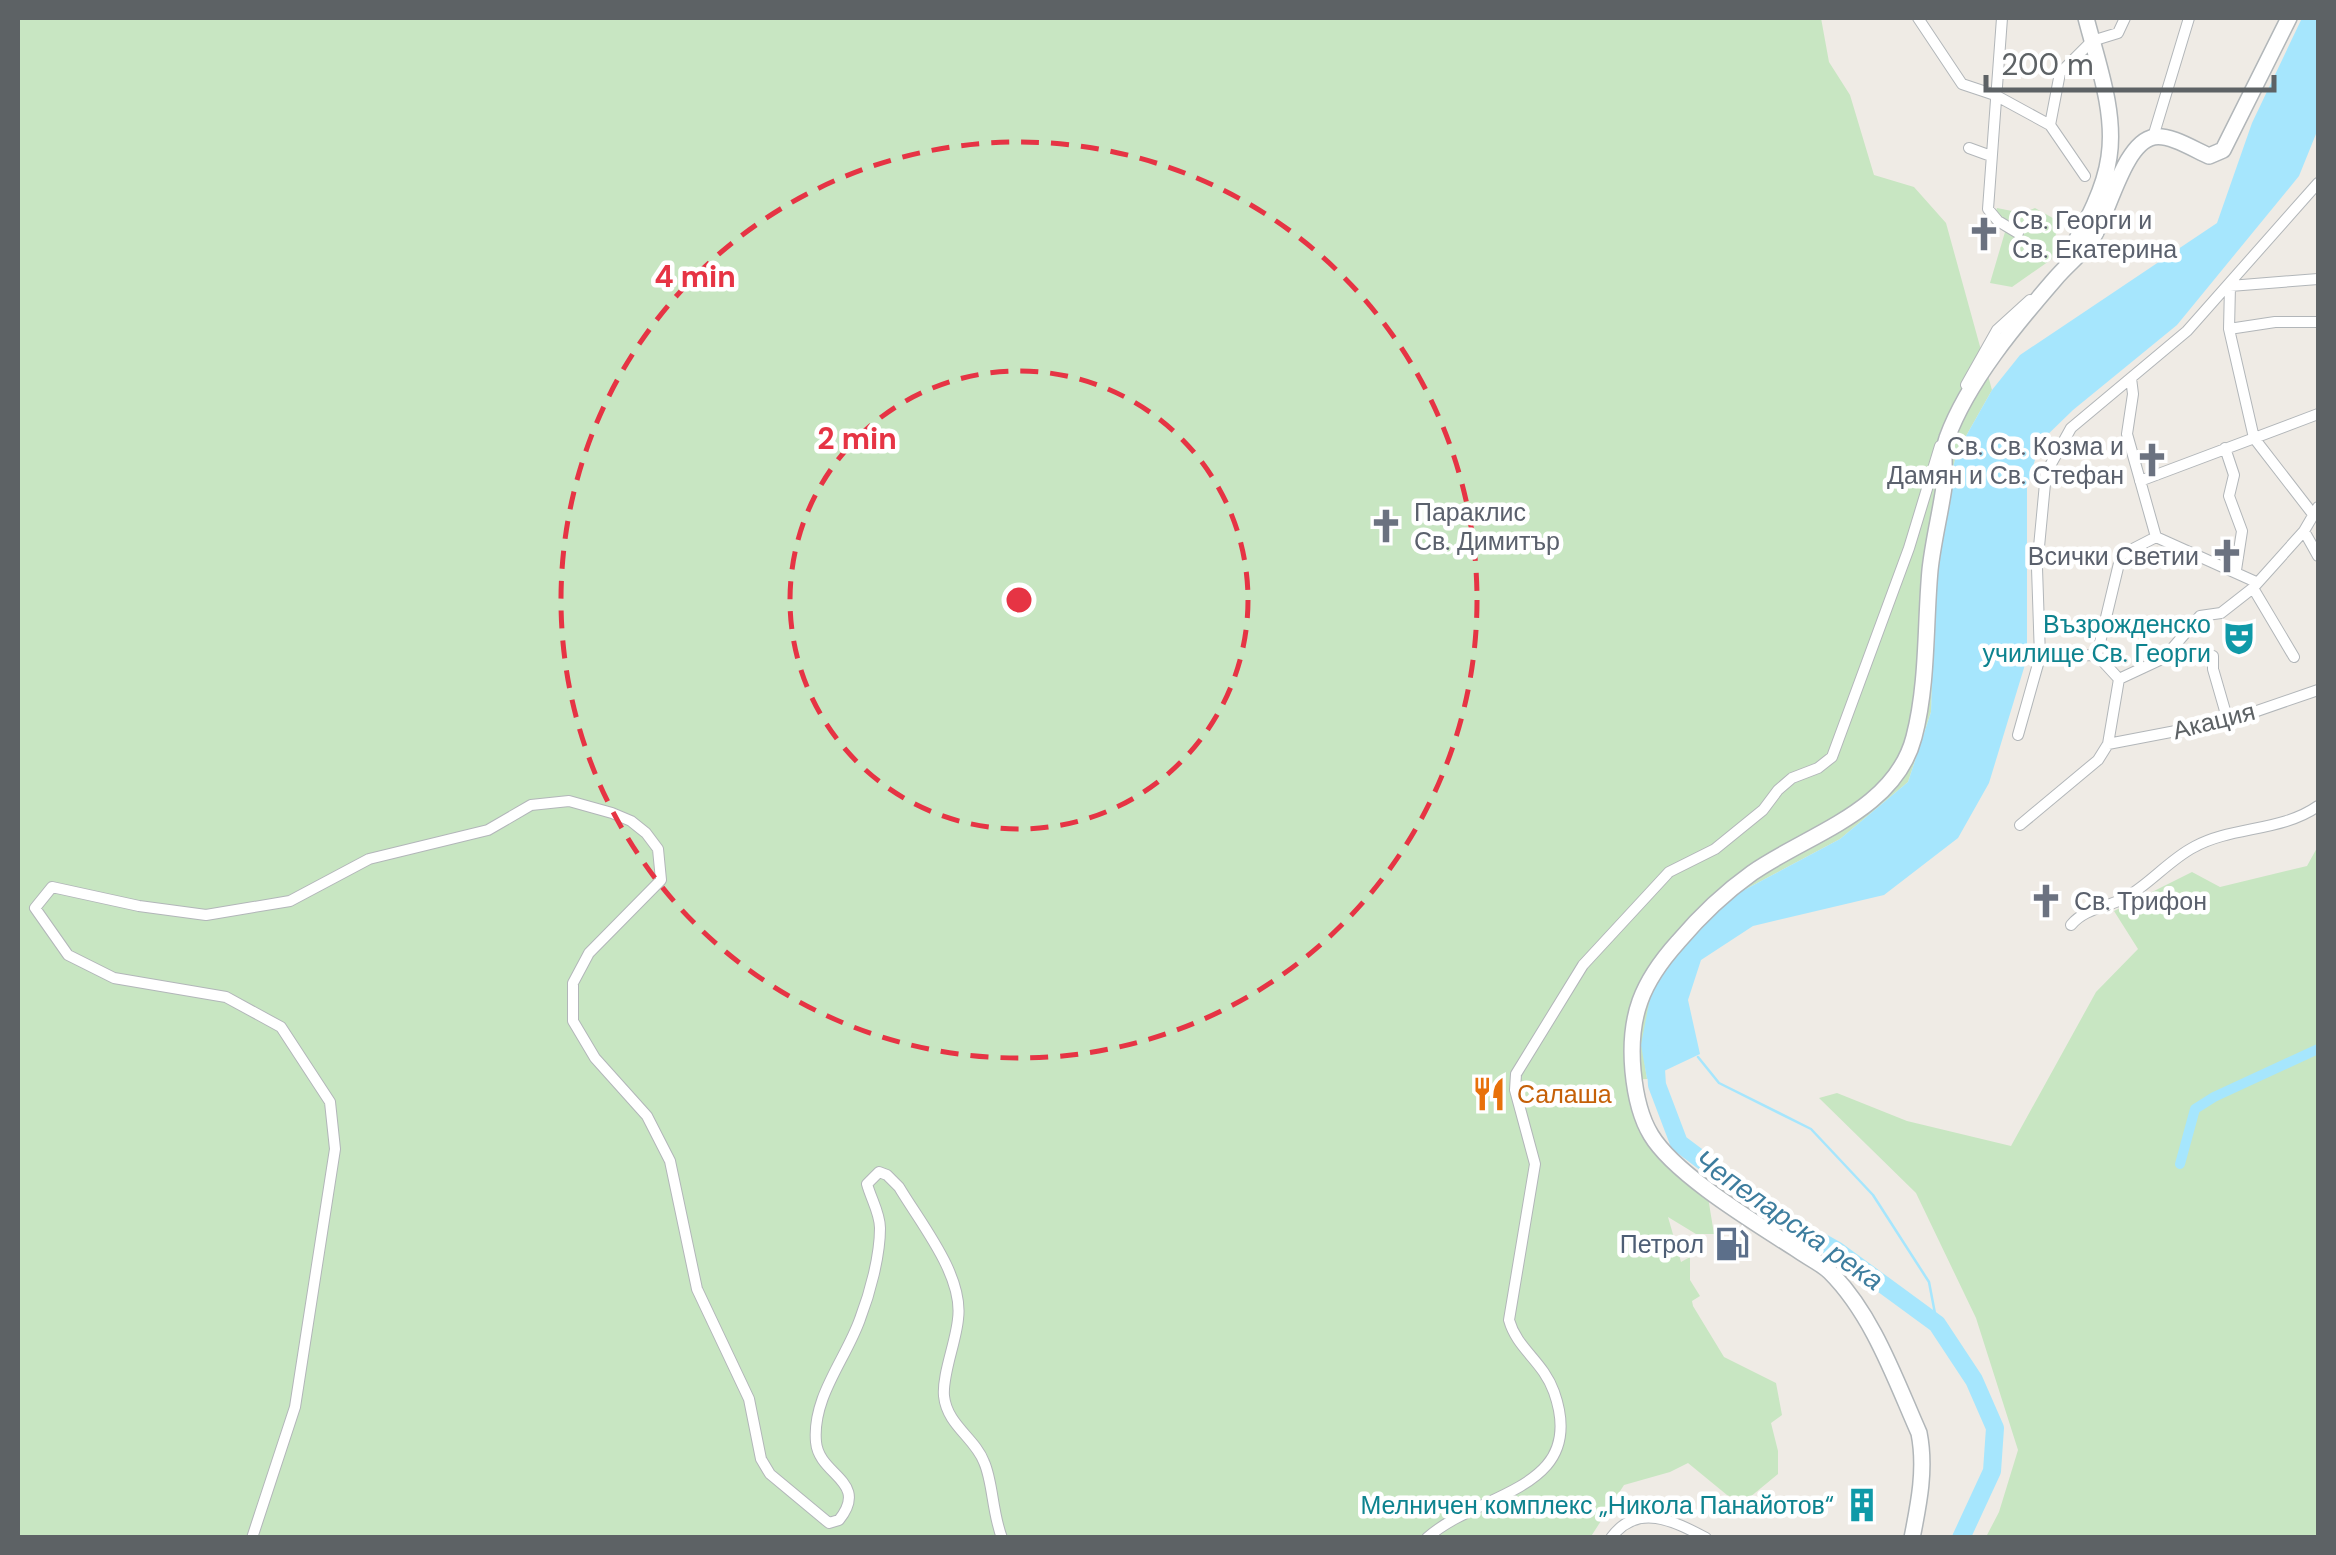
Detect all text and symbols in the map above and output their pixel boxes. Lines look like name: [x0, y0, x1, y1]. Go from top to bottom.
scale bar: [1986, 30, 2274, 92]
text: 200 m: [2001, 45, 2094, 84]
place label: Св. Георги и Св. Екатерина: [2012, 204, 2177, 266]
church icon: Св. Георги и Св. Екатерина: [1965, 215, 2003, 253]
text: 4 min: [654, 257, 736, 296]
text: 2 min: [817, 419, 897, 458]
place label: Св. Св. Козма и Дамян и Св. Стефан: [1887, 430, 2124, 492]
church icon: Св. Св. Козма и Дамян и Св. Стефан: [2133, 441, 2171, 479]
place label: Параклис Св. Димитър: [1414, 496, 1560, 558]
church icon: Параклис Св. Димитър: [1367, 507, 1405, 545]
church icon: Всички Светии: [2208, 537, 2246, 575]
place label: Всички Светии: [2028, 540, 2199, 573]
centre of rings: [1001, 582, 1037, 618]
place label: Възрожденско училище Св. Георги: [1983, 608, 2211, 670]
theatre icon: Възрожденско училище Св. Георги: [2220, 619, 2258, 657]
street label: Акация: [2169, 695, 2259, 747]
church icon: Св. Трифон: [2027, 882, 2065, 920]
place label: Св. Трифон: [2074, 885, 2207, 918]
restaurant icon: Салаша: [1470, 1075, 1508, 1113]
place label: Салаша: [1517, 1078, 1612, 1111]
water label: Чепеларска река: [1687, 1141, 1891, 1299]
fuel station icon: Петрол: [1713, 1225, 1751, 1263]
place label: Петрол: [1620, 1228, 1704, 1261]
building icon: Мелничен комплекс „Никола Панайотов“: [1843, 1486, 1881, 1524]
place label: Мелничен комплекс „Никола Панайотов“: [1361, 1489, 1834, 1522]

